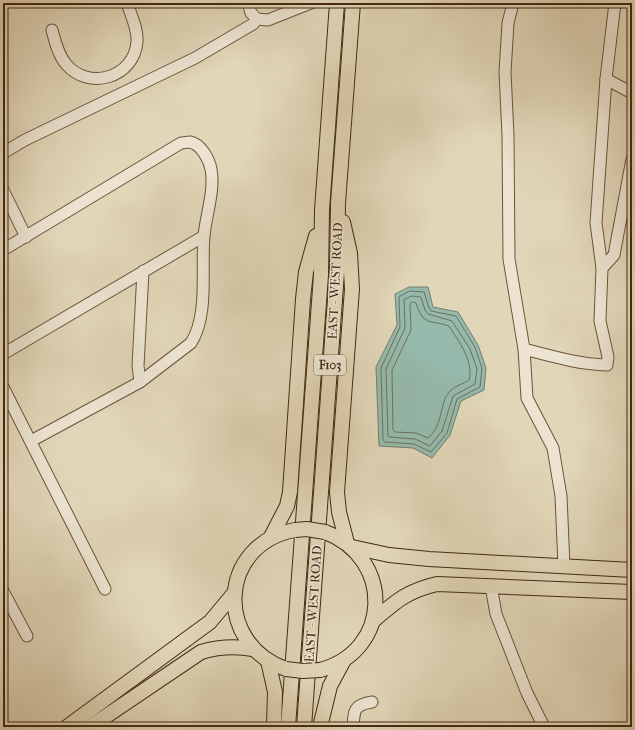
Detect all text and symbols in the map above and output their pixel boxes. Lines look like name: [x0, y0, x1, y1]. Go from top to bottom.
street label: EAST - WEST ROAD: [324, 222, 346, 340]
road number: F103: [314, 355, 346, 375]
street label: EAST - WEST ROAD: [301, 545, 325, 663]

